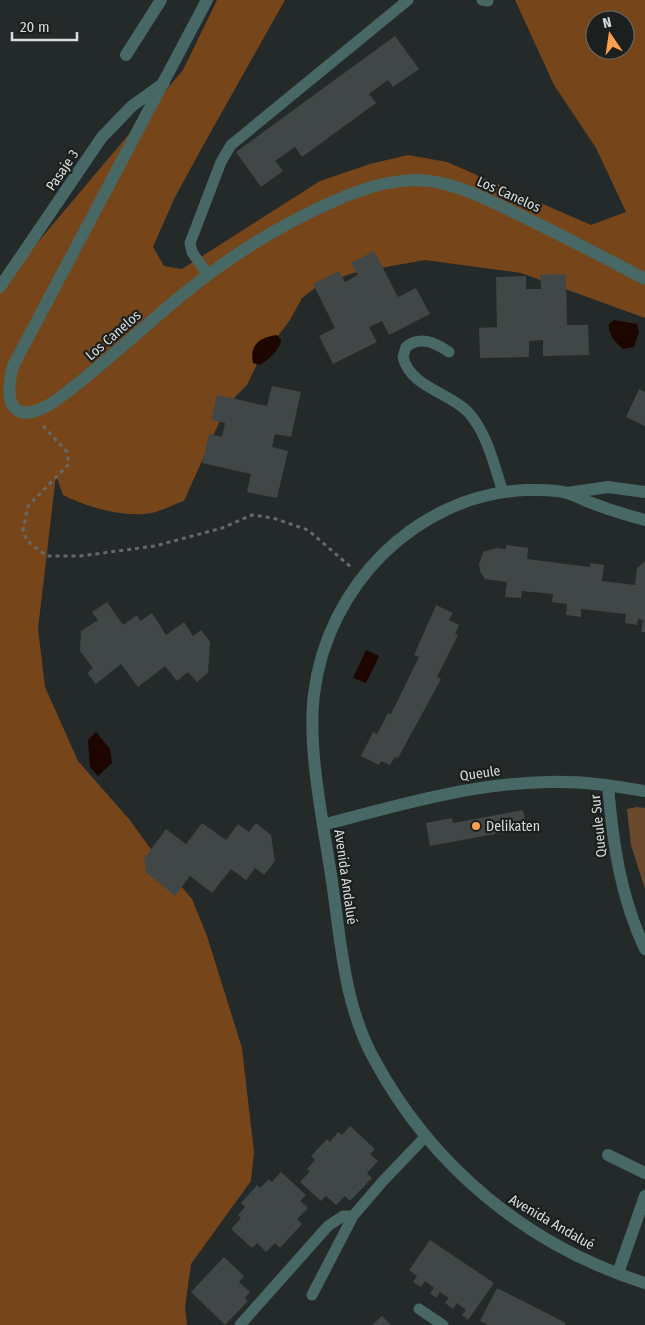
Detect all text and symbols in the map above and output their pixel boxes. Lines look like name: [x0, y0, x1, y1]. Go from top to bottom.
scale bar: [12, 10, 78, 42]
north arrow: [585, 10, 635, 60]
text: N: [601, 14, 613, 32]
text: 20 m: [20, 18, 50, 36]
street label: Pasaje 3: [43, 146, 82, 194]
street label: Los Canelos: [474, 173, 543, 216]
street label: Los Canelos: [82, 307, 144, 364]
street label: Queule: [459, 762, 502, 785]
street label: Queule Sur: [587, 793, 610, 858]
place label: Delikaten: [486, 818, 540, 835]
marker: Delikaten: [470, 820, 482, 832]
street label: Avenida Andalué: [330, 828, 361, 926]
street label: Avenida Andalué: [506, 1191, 598, 1254]

